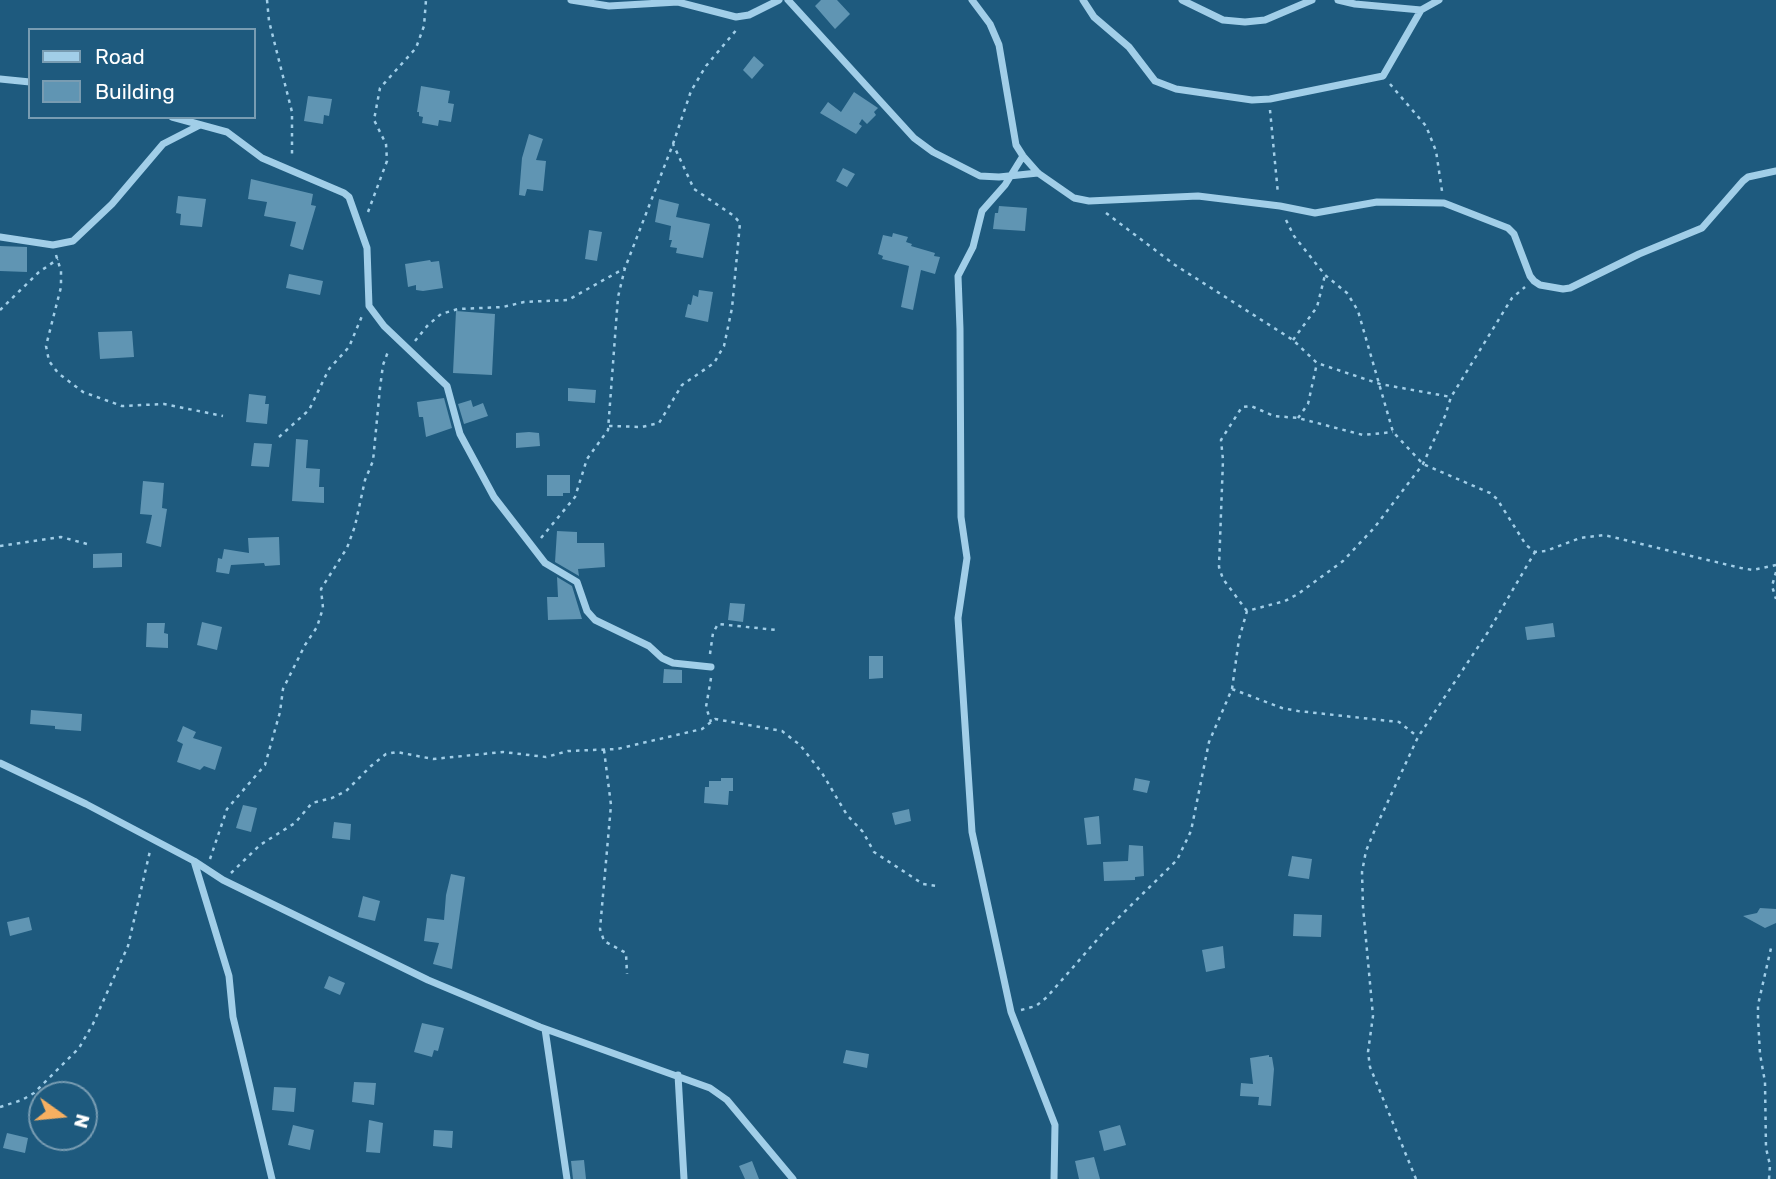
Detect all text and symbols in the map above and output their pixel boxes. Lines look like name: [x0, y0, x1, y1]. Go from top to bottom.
legend: [28, 28, 256, 119]
text: Road: [95, 44, 145, 69]
text: Building: [95, 79, 175, 104]
north arrow: [28, 1081, 98, 1151]
text: N: [69, 1111, 95, 1131]

